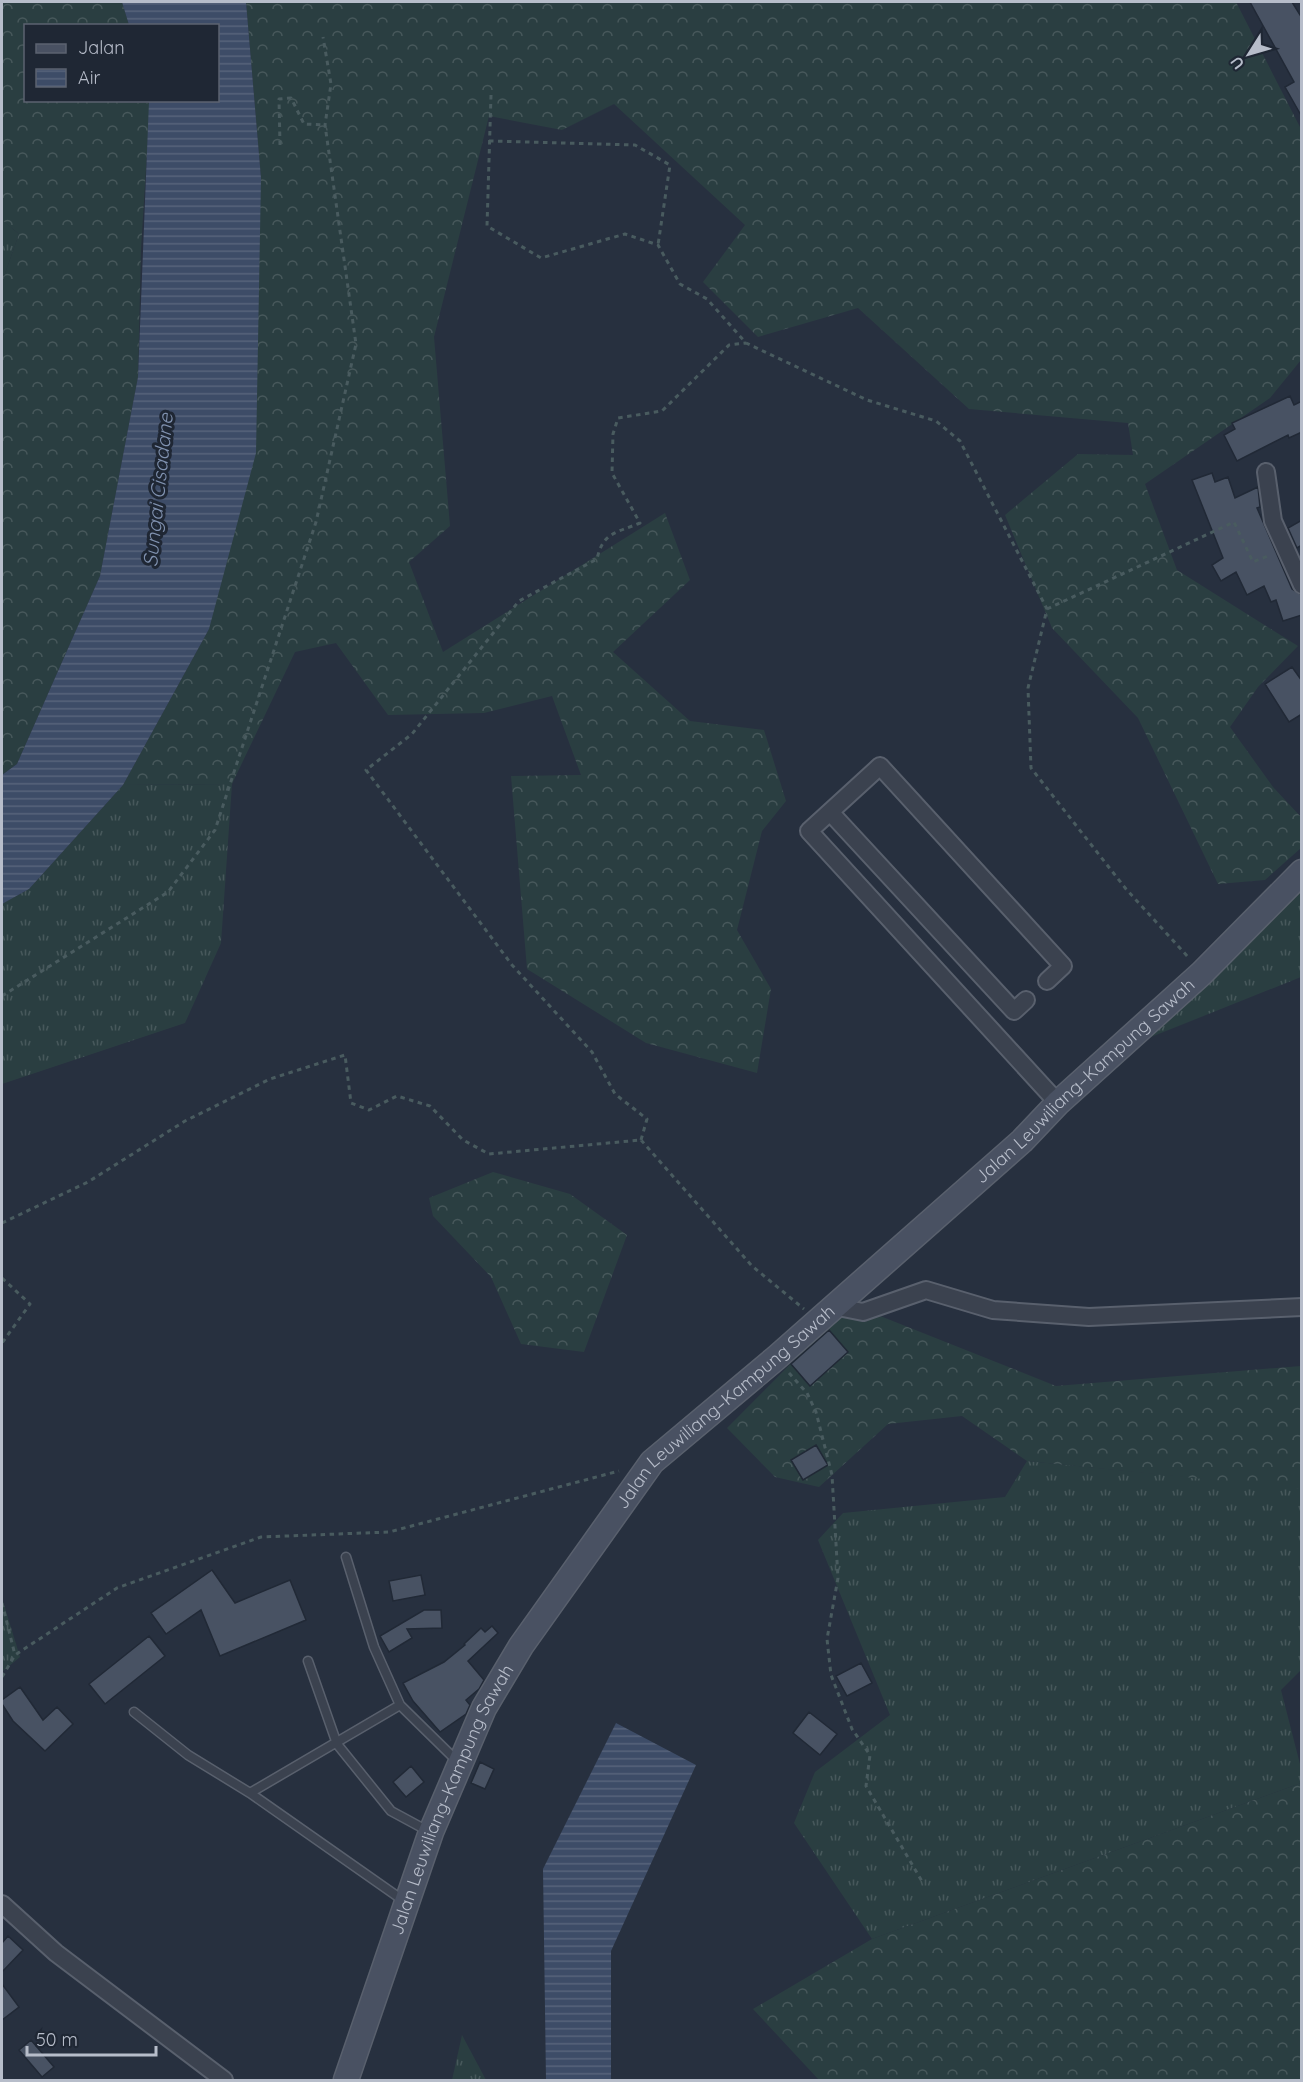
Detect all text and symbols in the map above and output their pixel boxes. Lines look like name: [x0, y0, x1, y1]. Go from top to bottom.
legend: [24, 24, 219, 102]
north arrow: [1219, 24, 1279, 84]
text: Jalan: [78, 36, 125, 59]
text: U: [1226, 53, 1248, 74]
text: Air: [78, 66, 100, 89]
water label: Sungai Cisadane: [137, 411, 178, 568]
street label: Jalan Leuwiliang–Kampung Sawah: [970, 973, 1199, 1188]
street label: Jalan Leuwiliang–Kampung Sawah: [610, 1299, 839, 1513]
street label: Jalan Leuwiliang–Kampung Sawah: [385, 1660, 518, 1938]
scale bar: [27, 2019, 156, 2057]
text: 50 m: [36, 2028, 78, 2051]

